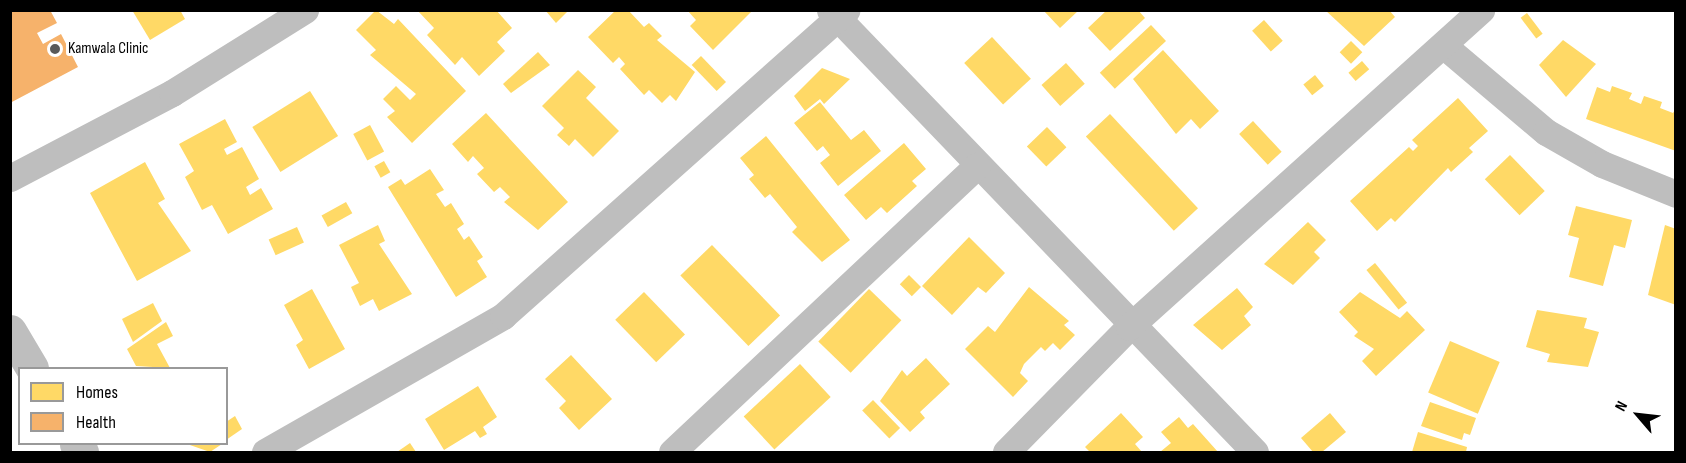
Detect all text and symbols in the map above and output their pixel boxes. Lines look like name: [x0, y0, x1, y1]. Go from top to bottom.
place label: Kamwala Clinic: [68, 39, 148, 59]
marker: Kamwala Clinic: [46, 40, 64, 58]
legend: [18, 367, 228, 445]
text: Homes: [76, 382, 118, 403]
north arrow: [1608, 385, 1668, 445]
text: N: [1611, 398, 1632, 415]
text: Health: [76, 412, 116, 433]

